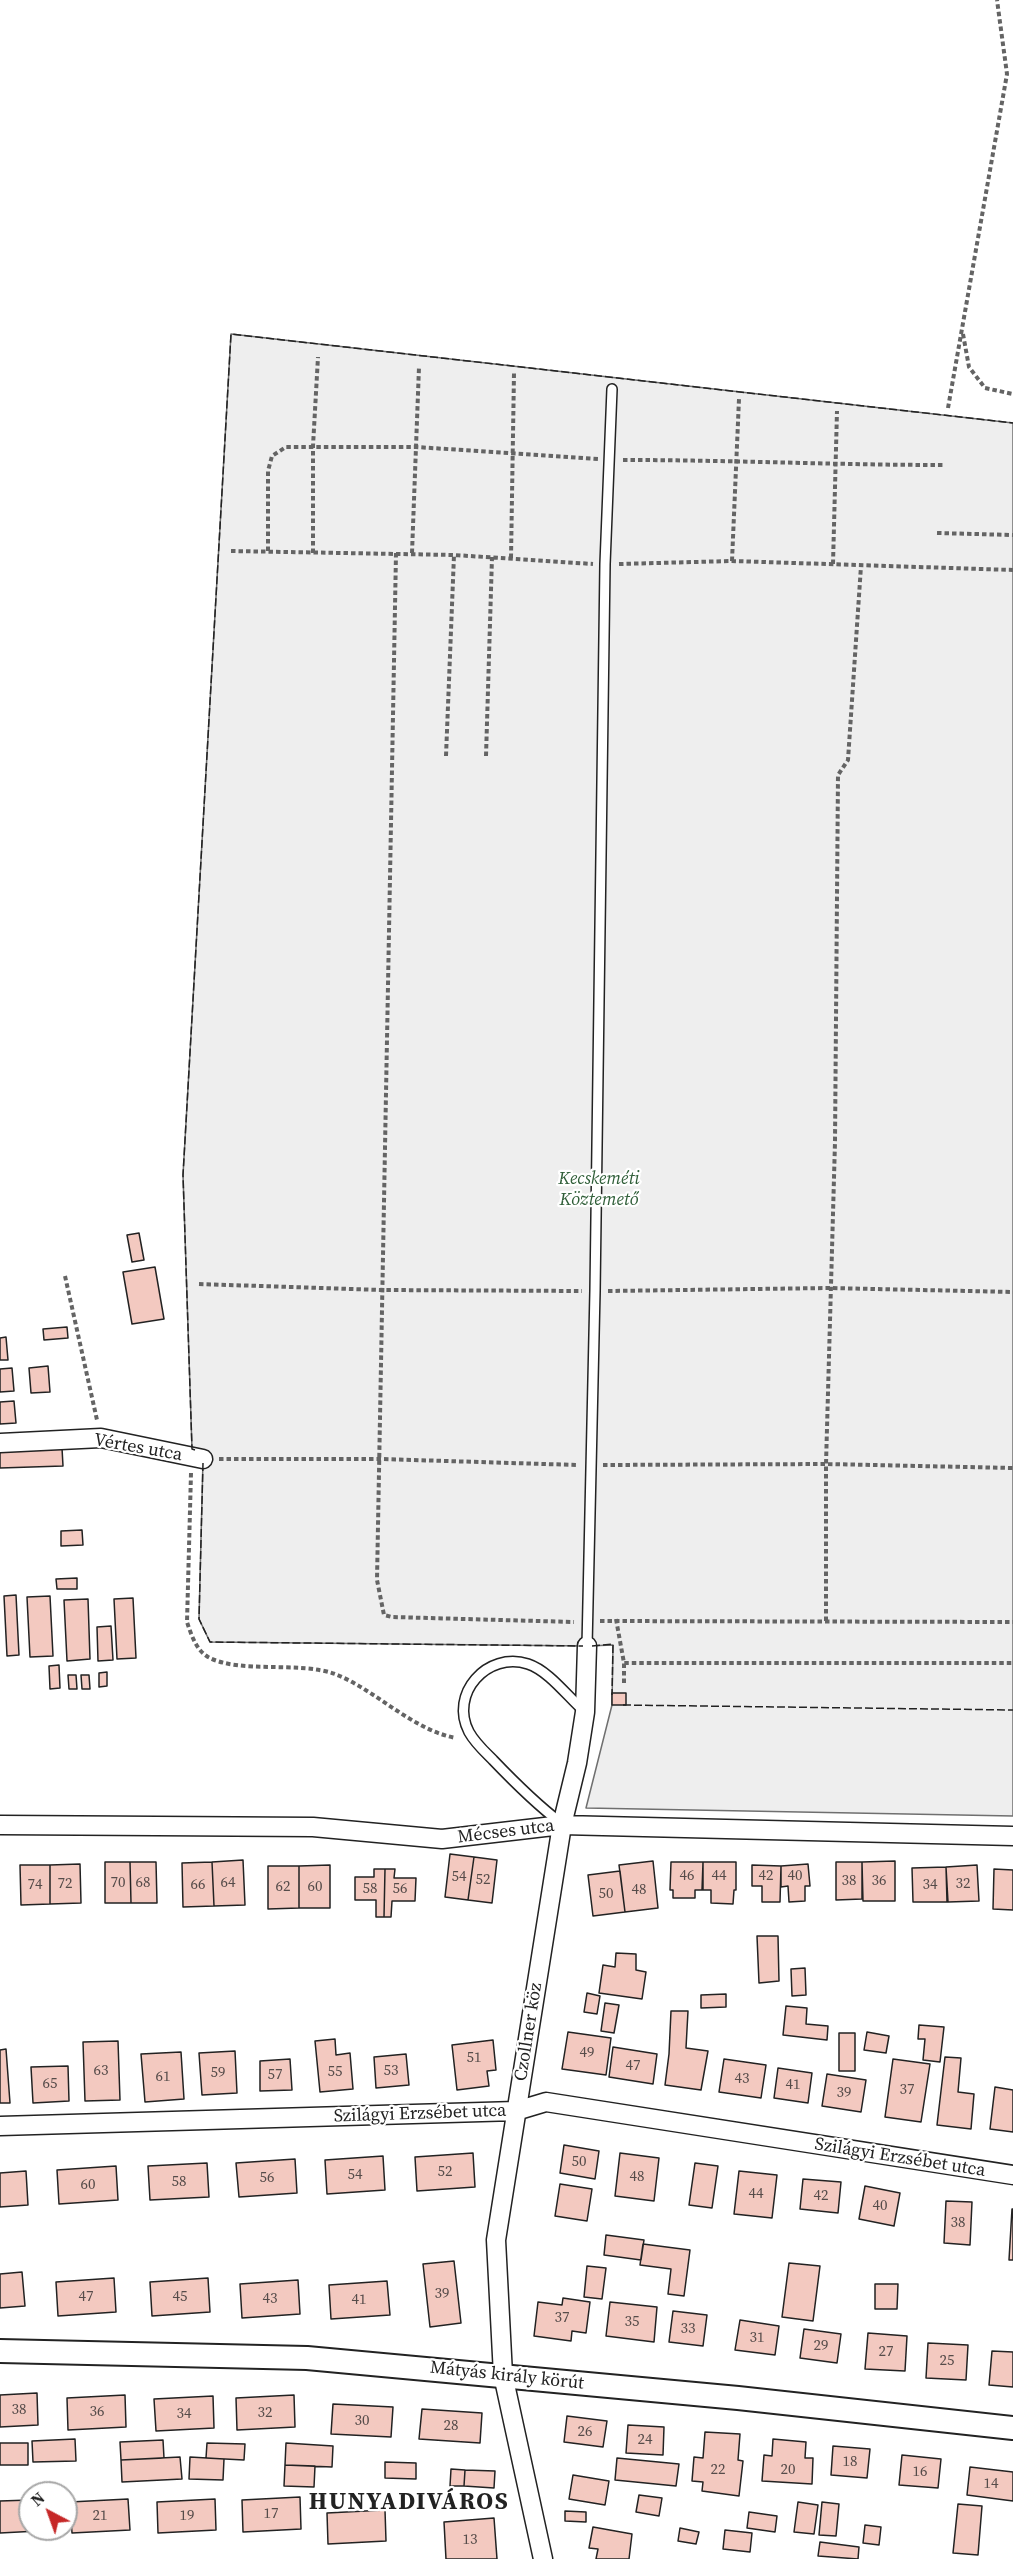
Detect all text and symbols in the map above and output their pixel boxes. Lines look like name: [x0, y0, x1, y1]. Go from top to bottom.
park label: Kecskeméti Köztemető: [558, 1168, 640, 1210]
street label: Vértes utca: [92, 1430, 184, 1466]
street label: Mécses utca: [456, 1815, 556, 1849]
house number: 46: [680, 1867, 694, 1885]
house number: 44: [712, 1867, 726, 1885]
house number: 42: [759, 1867, 773, 1885]
house number: 40: [788, 1867, 802, 1885]
house number: 54: [452, 1868, 466, 1886]
house number: 52: [476, 1871, 490, 1889]
house number: 38: [842, 1872, 856, 1890]
house number: 36: [872, 1872, 886, 1890]
house number: 70: [111, 1874, 125, 1892]
house number: 68: [136, 1874, 150, 1892]
house number: 64: [221, 1874, 235, 1892]
house number: 72: [58, 1875, 72, 1893]
house number: 32: [956, 1875, 970, 1893]
house number: 74: [28, 1876, 42, 1894]
house number: 66: [191, 1876, 205, 1894]
house number: 34: [923, 1876, 937, 1894]
house number: 62: [276, 1878, 290, 1896]
house number: 60: [308, 1878, 322, 1896]
house number: 58: [363, 1880, 377, 1898]
house number: 56: [393, 1880, 407, 1898]
house number: 48: [632, 1881, 646, 1899]
house number: 50: [599, 1885, 613, 1903]
street label: Czollner köz: [511, 1981, 547, 2083]
house number: 49: [580, 2044, 594, 2062]
house number: 51: [467, 2049, 481, 2067]
house number: 47: [626, 2057, 640, 2075]
house number: 63: [94, 2062, 108, 2080]
house number: 53: [384, 2062, 398, 2080]
house number: 55: [328, 2063, 342, 2081]
house number: 59: [211, 2064, 225, 2082]
house number: 57: [268, 2066, 282, 2084]
house number: 61: [156, 2068, 170, 2086]
house number: 43: [735, 2070, 749, 2088]
house number: 65: [43, 2075, 57, 2093]
house number: 41: [786, 2076, 800, 2094]
house number: 37: [900, 2081, 914, 2099]
house number: 39: [837, 2084, 851, 2102]
street label: Szilágyi Erzsébet utca: [333, 2100, 507, 2128]
street label: Szilágyi Erzsébet utca: [813, 2134, 987, 2182]
house number: 50: [572, 2153, 586, 2171]
house number: 52: [438, 2163, 452, 2181]
house number: 54: [348, 2166, 362, 2184]
house number: 48: [630, 2168, 644, 2186]
house number: 56: [260, 2169, 274, 2187]
house number: 58: [172, 2173, 186, 2191]
house number: 60: [81, 2176, 95, 2194]
house number: 44: [749, 2185, 763, 2203]
house number: 42: [814, 2187, 828, 2205]
house number: 40: [873, 2197, 887, 2215]
house number: 38: [951, 2214, 965, 2232]
house number: 39: [435, 2285, 449, 2303]
house number: 47: [79, 2288, 93, 2306]
house number: 45: [173, 2288, 187, 2306]
house number: 43: [263, 2290, 277, 2308]
house number: 41: [352, 2291, 366, 2309]
house number: 37: [555, 2309, 569, 2327]
house number: 35: [625, 2313, 639, 2331]
house number: 33: [681, 2320, 695, 2338]
house number: 31: [750, 2329, 764, 2347]
house number: 29: [814, 2337, 828, 2355]
house number: 27: [879, 2343, 893, 2361]
house number: 25: [940, 2352, 954, 2370]
street label: Mátyás király körút: [429, 2357, 585, 2395]
house number: 38: [12, 2401, 26, 2419]
house number: 36: [90, 2403, 104, 2421]
house number: 32: [258, 2404, 272, 2422]
house number: 34: [177, 2405, 191, 2423]
house number: 30: [355, 2412, 369, 2430]
house number: 28: [444, 2417, 458, 2435]
house number: 26: [578, 2423, 592, 2441]
house number: 24: [638, 2431, 652, 2449]
house number: 18: [843, 2453, 857, 2471]
house number: 22: [711, 2461, 725, 2479]
house number: 20: [781, 2461, 795, 2479]
house number: 16: [913, 2463, 927, 2481]
house number: 14: [984, 2475, 998, 2493]
north arrow: [18, 2481, 78, 2541]
text: N: [26, 2487, 49, 2511]
district label: HUNYADIVÁROS: [309, 2489, 509, 2517]
house number: 17: [264, 2505, 278, 2523]
house number: 21: [93, 2507, 107, 2525]
house number: 19: [180, 2507, 194, 2525]
house number: 13: [463, 2531, 477, 2549]

